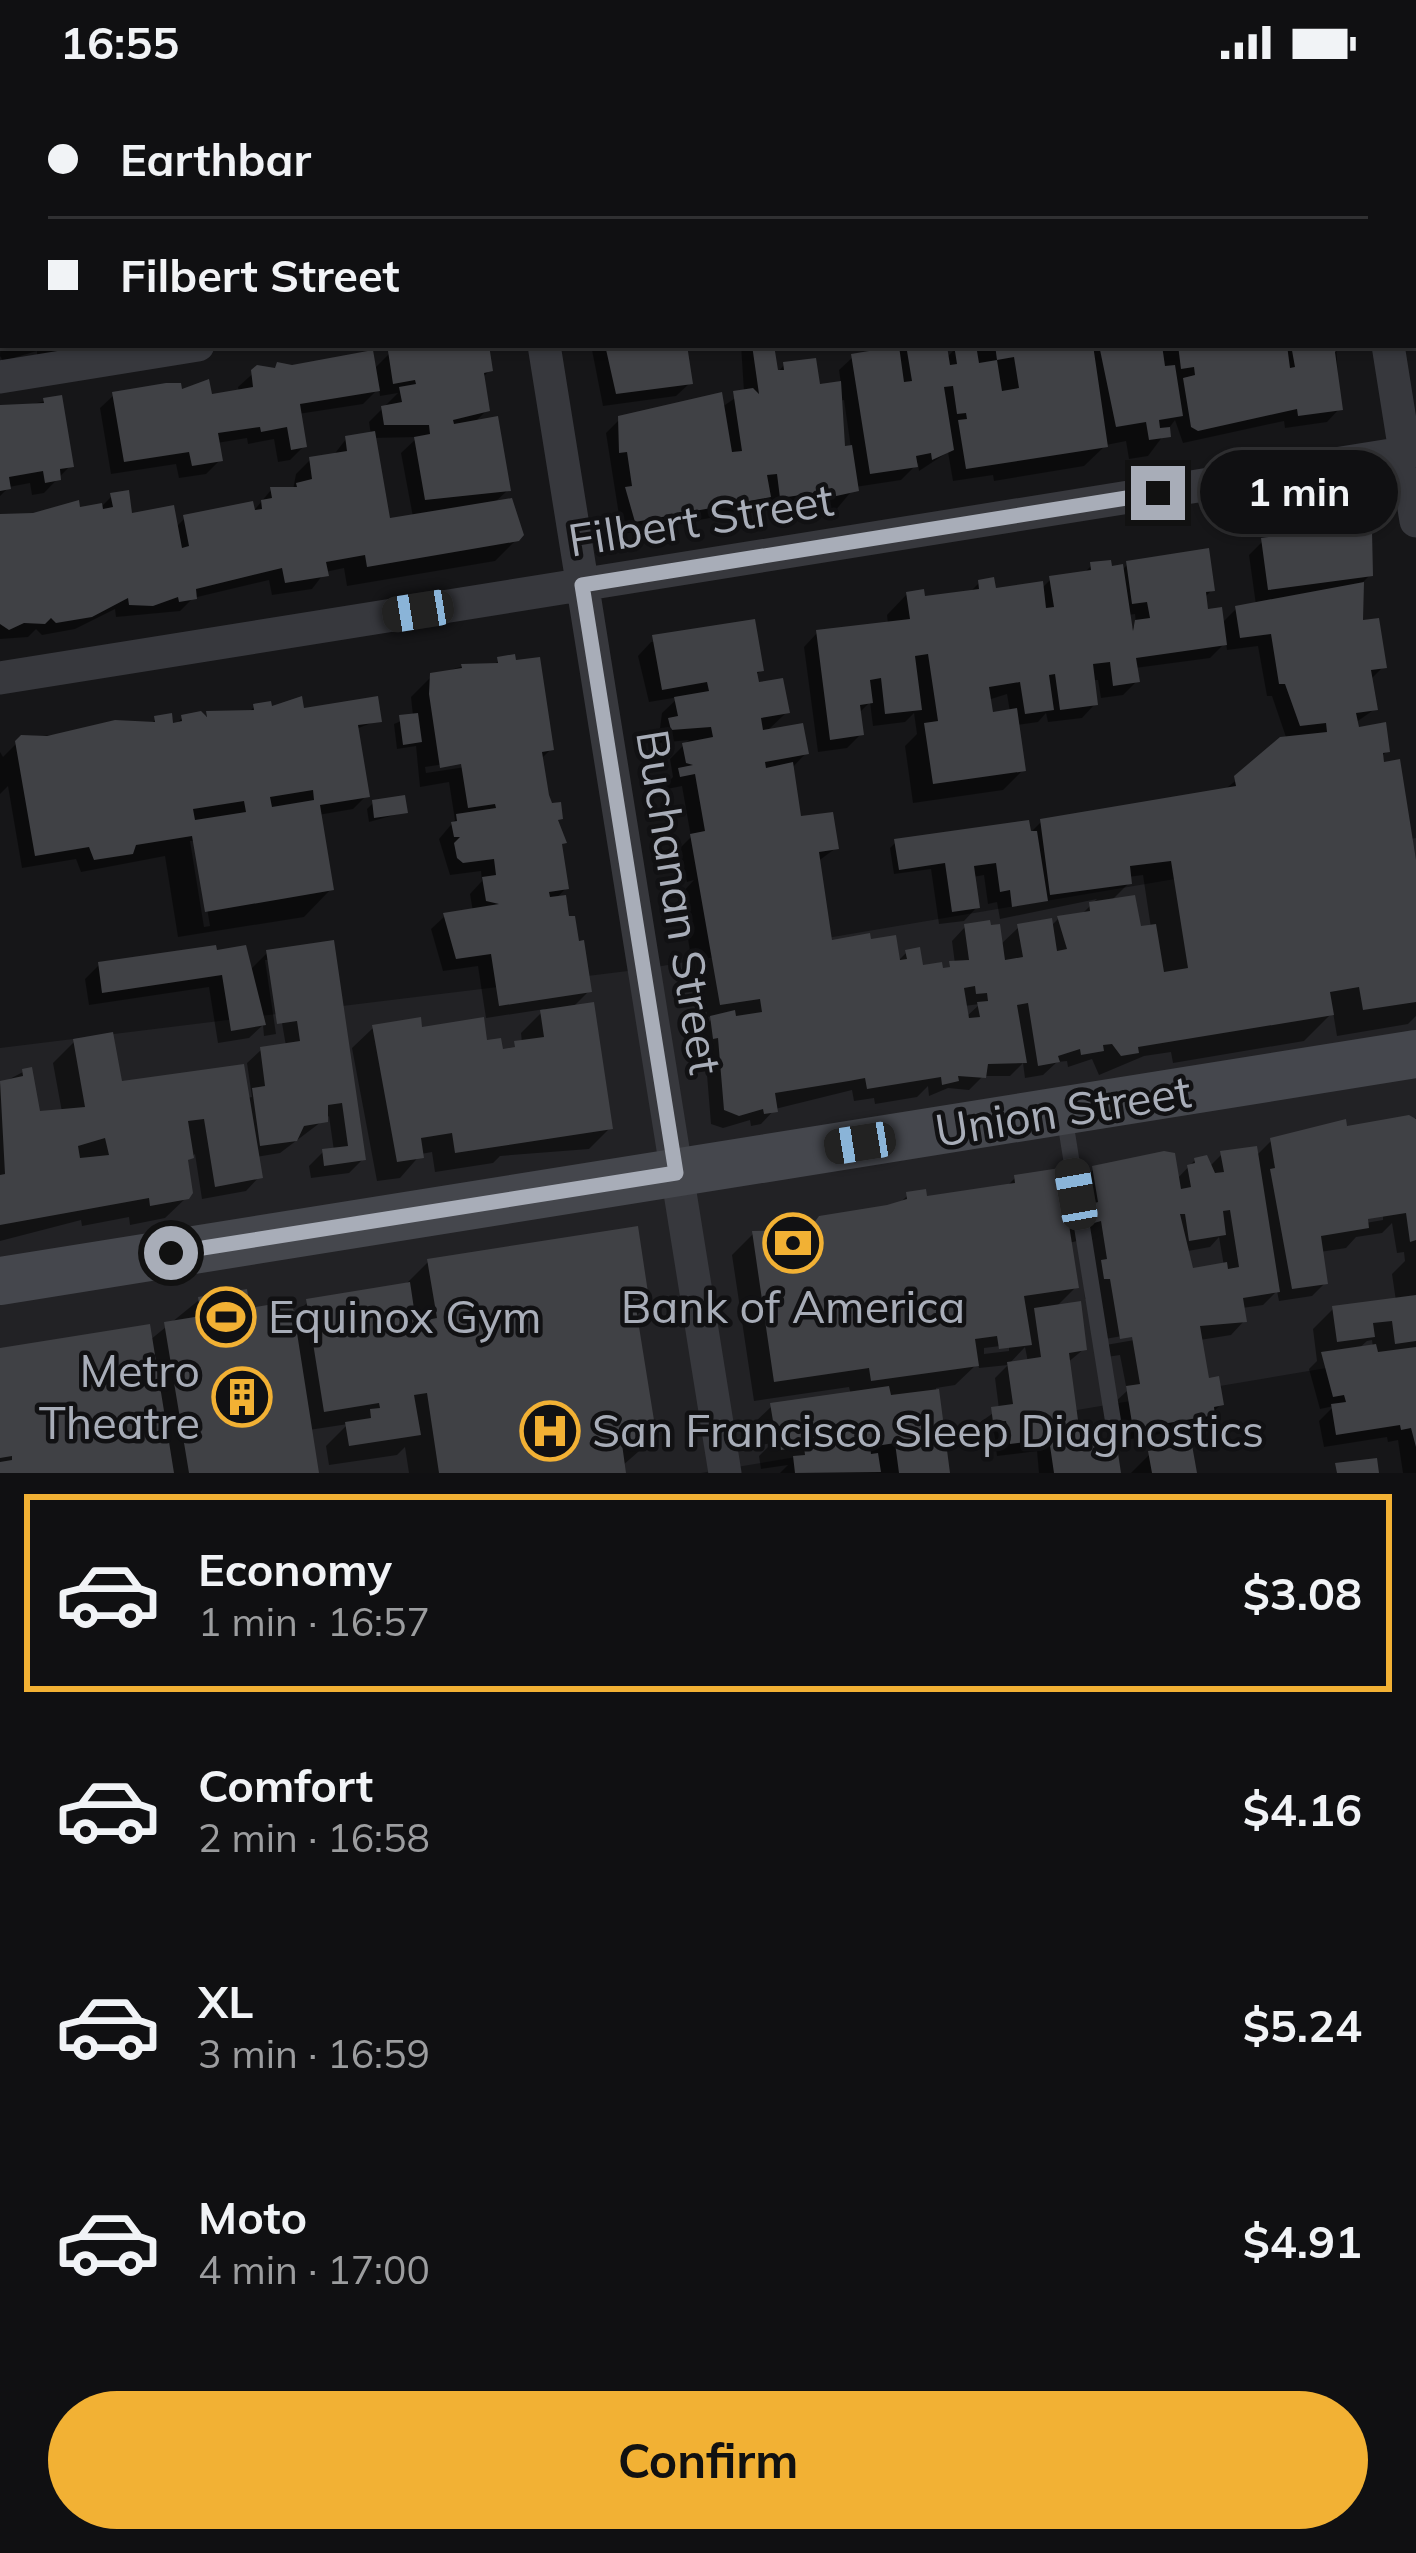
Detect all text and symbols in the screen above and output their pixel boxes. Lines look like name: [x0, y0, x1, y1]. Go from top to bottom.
text: 16:55: [60, 14, 179, 70]
text: Earthbar: [120, 131, 311, 187]
text: Filbert Street: [120, 247, 400, 303]
callout: 1 min: [1200, 451, 1398, 535]
route end: [1131, 466, 1185, 520]
text: 1 min: [1248, 467, 1350, 516]
street label: Filbert Street: [564, 470, 837, 568]
car: [380, 588, 456, 634]
street label: Buchanan Street: [625, 726, 735, 1078]
street label: Union Street: [931, 1062, 1195, 1158]
car: [822, 1120, 898, 1166]
car: [1052, 1155, 1100, 1233]
bank icon: Bank of America: [762, 1212, 824, 1274]
route start: [144, 1226, 198, 1280]
place label: Bank of America: [621, 1278, 965, 1334]
sports icon: Equinox Gym: [195, 1286, 257, 1348]
place label: Equinox Gym: [268, 1288, 542, 1344]
place label: Metro Theatre: [39, 1342, 200, 1450]
building icon: Metro Theatre: [211, 1366, 273, 1428]
hospital icon: San Francisco Sleep Diagnostics: [519, 1400, 581, 1462]
place label: San Francisco Sleep Diagnostics: [592, 1402, 1264, 1458]
icon: car: [54, 1539, 162, 1647]
text: Economy: [198, 1541, 392, 1597]
text: $3.08: [1243, 1565, 1362, 1621]
text: 1 min · 16:57: [198, 1597, 430, 1646]
icon: car: [54, 1755, 162, 1863]
text: Comfort: [198, 1757, 373, 1813]
text: $4.16: [1243, 1781, 1362, 1837]
text: 2 min · 16:58: [198, 1813, 430, 1862]
icon: car: [54, 1971, 162, 2079]
text: XL: [198, 1973, 253, 2029]
text: $5.24: [1243, 1997, 1362, 2053]
text: 3 min · 16:59: [198, 2029, 430, 2078]
icon: car: [54, 2187, 162, 2295]
text: Moto: [198, 2189, 307, 2245]
text: $4.91: [1243, 2213, 1362, 2269]
text: 4 min · 17:00: [198, 2245, 430, 2294]
button: Confirm: [48, 2391, 1368, 2529]

